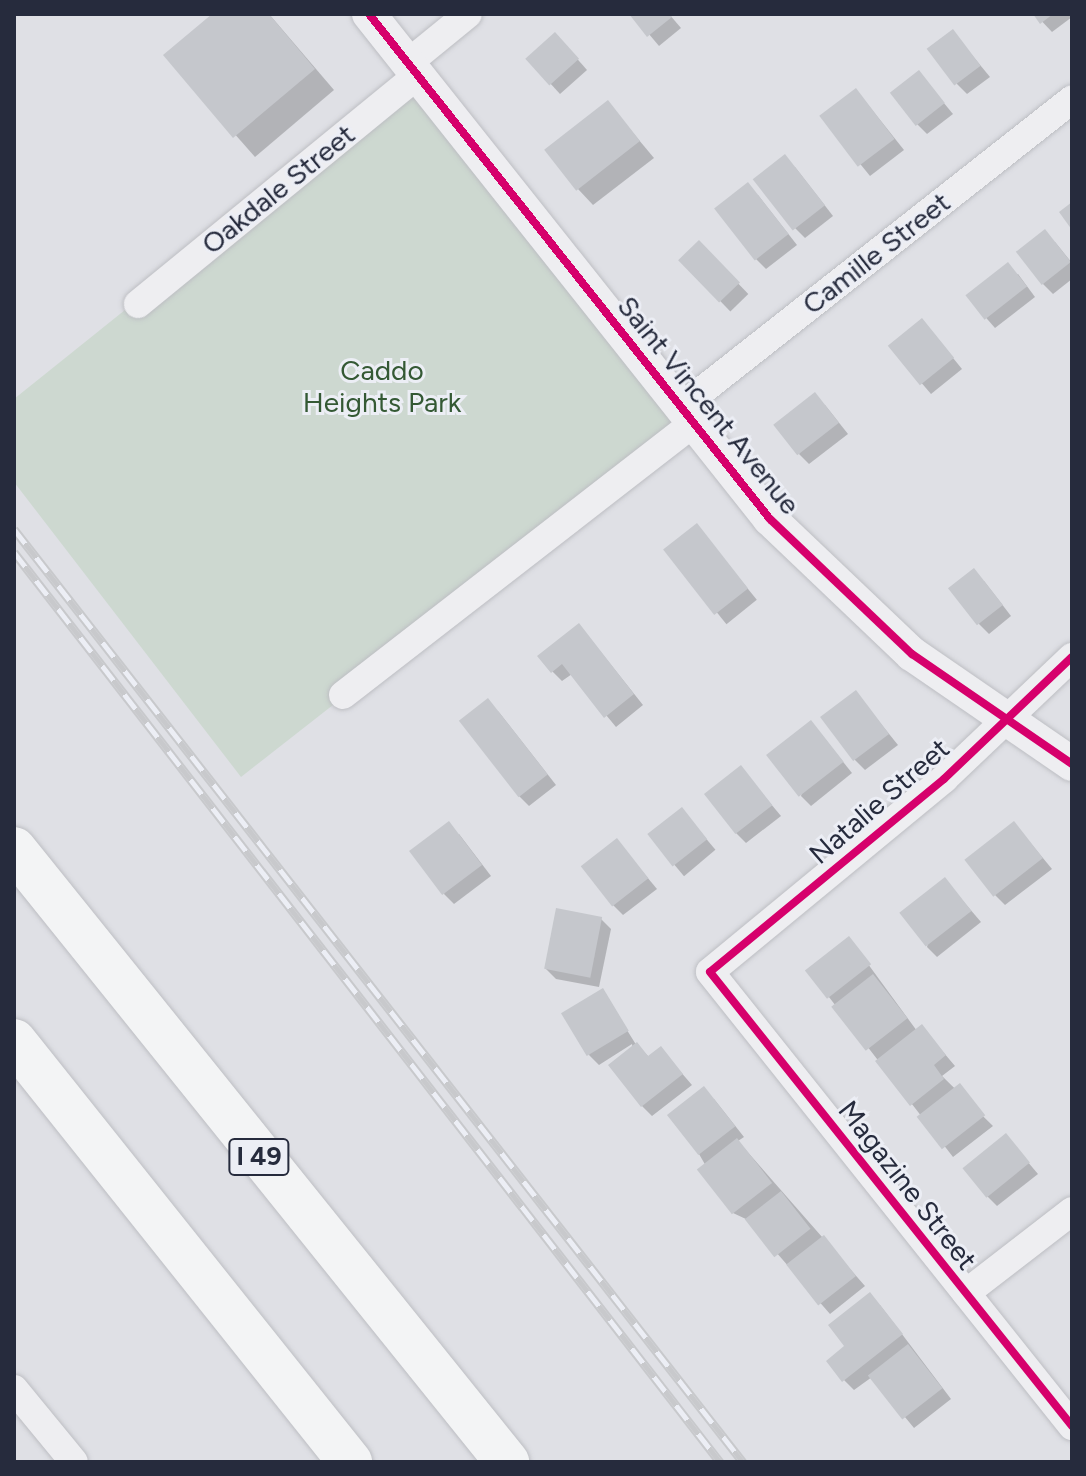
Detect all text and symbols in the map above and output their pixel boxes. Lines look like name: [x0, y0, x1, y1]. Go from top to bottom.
street label: Oakdale Street: [195, 117, 361, 261]
street label: Camille Street: [796, 185, 956, 321]
street label: Saint Vincent Avenue: [611, 289, 807, 521]
park label: Caddo Heights Park: [303, 353, 461, 419]
street label: Natalie Street: [802, 731, 956, 871]
street label: Magazine Street: [832, 1094, 984, 1276]
road number: I 49: [227, 1135, 291, 1179]

